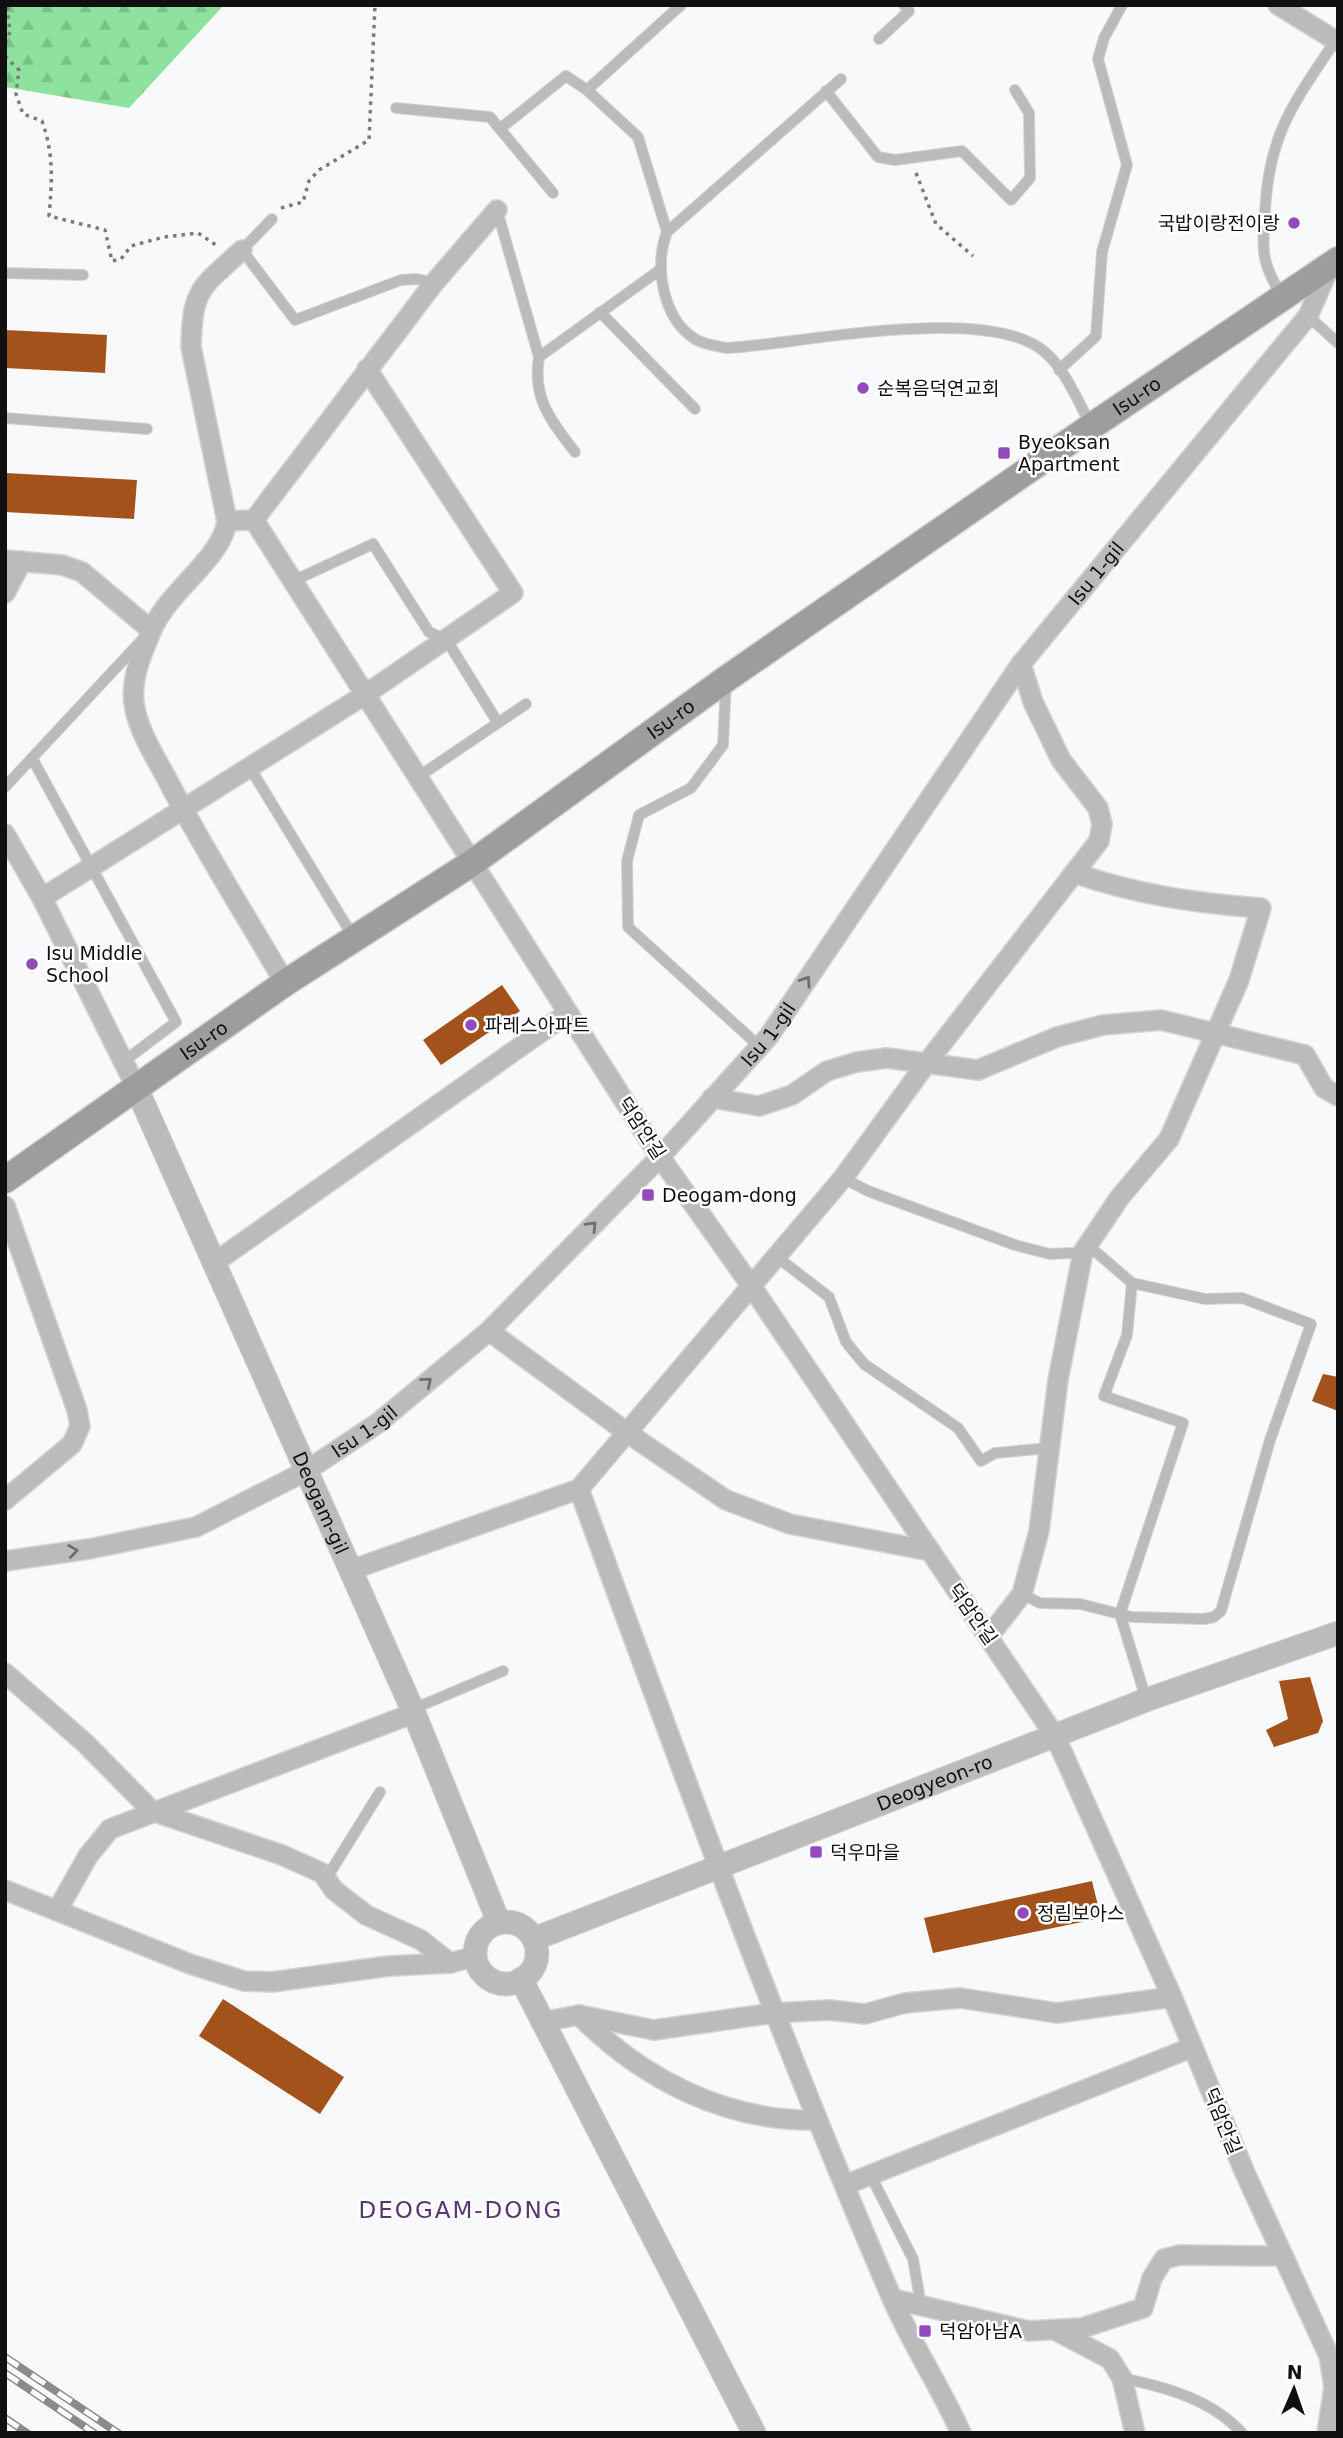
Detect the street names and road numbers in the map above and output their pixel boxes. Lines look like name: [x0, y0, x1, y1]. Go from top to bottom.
street label: Isu-ro: [1108, 372, 1165, 420]
street label: Isu 1-gil: [1063, 537, 1128, 609]
street label: Isu-ro: [643, 694, 699, 744]
street label: Isu 1-gil: [736, 998, 800, 1071]
street label: Isu-ro: [176, 1016, 232, 1065]
street label: 덕암안길: [614, 1093, 670, 1163]
street label: Isu 1-gil: [327, 1401, 402, 1462]
street label: Deogam-gil: [288, 1448, 353, 1557]
street label: 덕암안길: [944, 1579, 1002, 1649]
street label: Deogyeon-ro: [873, 1750, 996, 1815]
street label: 덕암안길: [1200, 2084, 1246, 2158]

